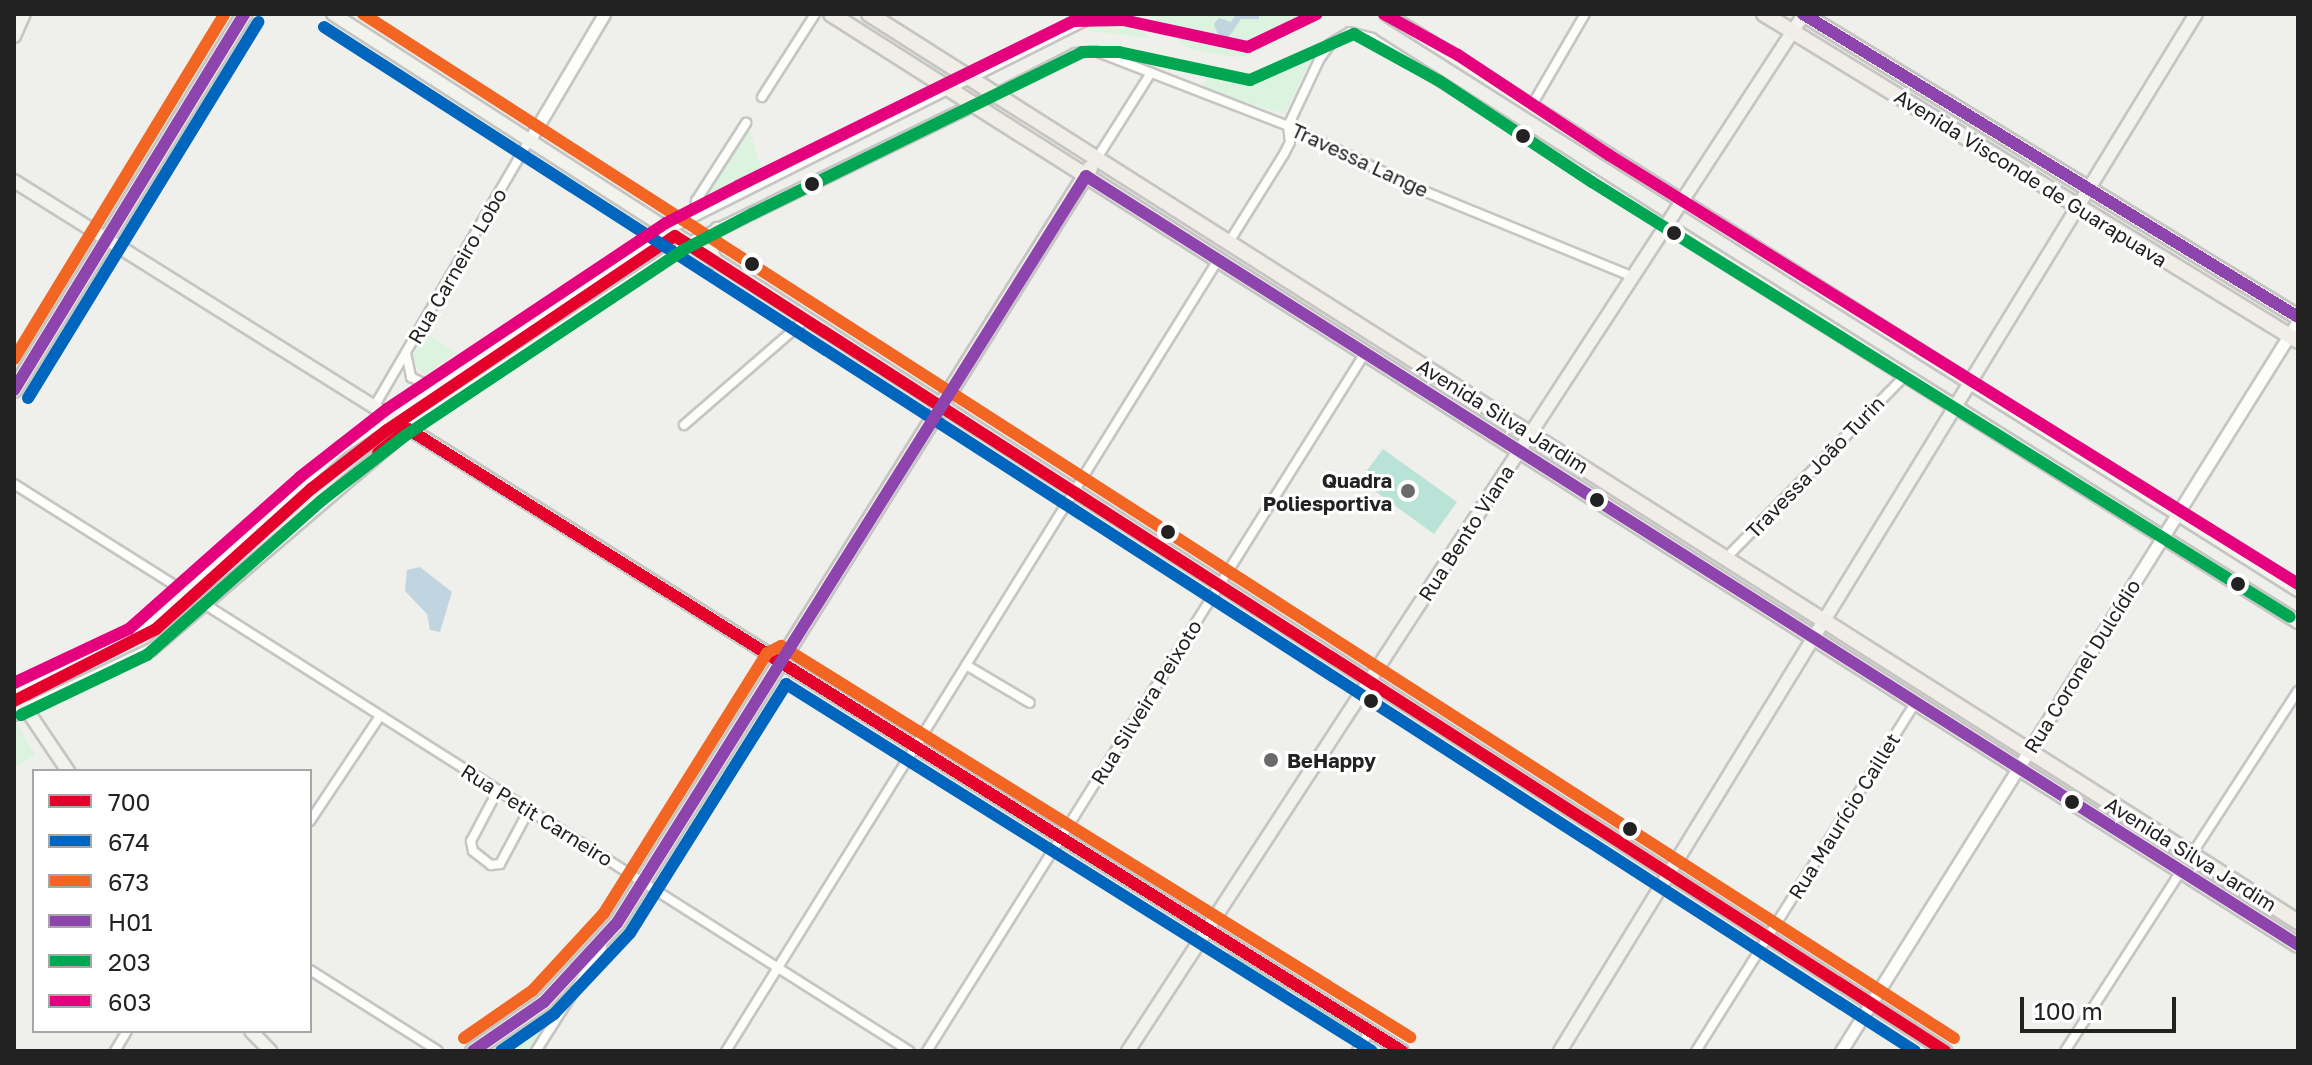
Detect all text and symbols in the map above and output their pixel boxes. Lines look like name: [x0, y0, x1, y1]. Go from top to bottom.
street label: Avenida Visconde de Guarapuava: [1890, 84, 2172, 272]
street label: Travessa Lange: [1288, 118, 1432, 202]
unlabelled marker: [1515, 128, 1531, 144]
unlabelled marker: [804, 176, 820, 192]
street label: Rua Carneiro Lobo: [403, 184, 511, 348]
unlabelled marker: [1666, 225, 1682, 241]
unlabelled marker: [744, 256, 760, 272]
street label: Avenida Silva Jardim: [1413, 354, 1593, 478]
street label: Travessa João Turin: [1741, 391, 1889, 543]
street label: Rua Bento Viana: [1413, 460, 1519, 606]
place label: Quadra Poliesportiva: [1263, 468, 1392, 515]
marker: Quadra Poliesportiva: [1399, 482, 1417, 500]
unlabelled marker: [1589, 492, 1605, 508]
unlabelled marker: [1160, 524, 1176, 540]
street label: Rua Coronel Dulcídio: [2019, 575, 2145, 757]
unlabelled marker: [2230, 576, 2246, 592]
street label: Rua Silveira Peixoto: [1086, 615, 1206, 789]
unlabelled marker: [1363, 693, 1379, 709]
street label: Rua Maurício Caillet: [1783, 729, 1905, 903]
place label: BeHappy: [1287, 748, 1376, 772]
marker: BeHappy: [1262, 751, 1280, 769]
street label: Rua Petit Carneiro: [457, 759, 617, 871]
legend: [32, 769, 312, 1033]
text: 700: [108, 787, 150, 816]
street label: Avenida Silva Jardim: [2101, 792, 2281, 916]
unlabelled marker: [2064, 794, 2080, 810]
unlabelled marker: [1622, 821, 1638, 837]
text: 674: [108, 827, 150, 856]
text: 673: [108, 867, 149, 896]
text: H01: [108, 907, 153, 936]
text: 203: [108, 947, 151, 976]
scale bar: [2024, 981, 2180, 1031]
text: 603: [108, 987, 151, 1016]
text: 100 m: [2034, 996, 2103, 1025]

